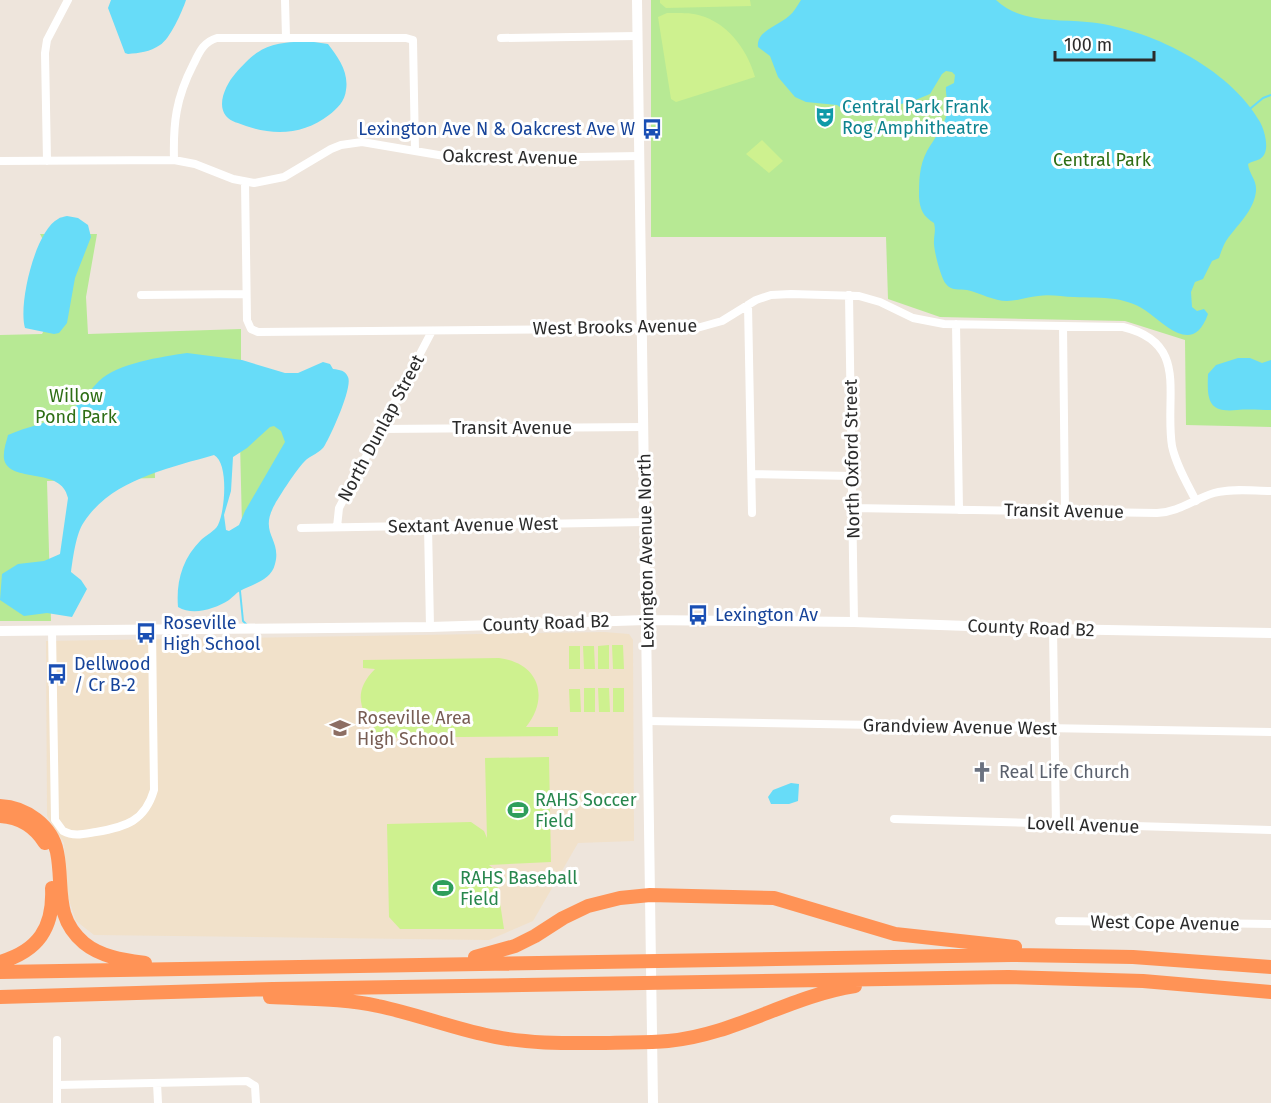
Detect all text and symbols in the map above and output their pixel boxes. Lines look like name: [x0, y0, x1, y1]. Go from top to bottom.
scale bar: [1055, 24, 1154, 62]
text: 100 m: [1064, 34, 1112, 56]
place label: Central Park Frank Rog Amphitheatre: [842, 96, 990, 139]
theatre icon: Central Park Frank Rog Amphitheatre: [813, 105, 837, 129]
bus stop icon: Lexington Ave N & Oakcrest Ave W: [640, 117, 664, 141]
place label: Lexington Ave N & Oakcrest Ave W: [358, 118, 635, 140]
street label: Oakcrest Avenue: [442, 145, 578, 169]
park label: Central Park: [1053, 149, 1152, 171]
street label: West Brooks Avenue: [533, 315, 697, 339]
street label: North Dunlap Street: [333, 350, 429, 505]
street label: North Oxford Street: [840, 378, 864, 539]
park label: Willow Pond Park: [35, 385, 118, 428]
street label: Transit Avenue: [452, 417, 572, 439]
street label: Lexington Avenue North: [633, 453, 659, 649]
street label: Transit Avenue: [1004, 499, 1124, 523]
street label: Sextant Avenue West: [388, 513, 559, 537]
bus stop icon: Lexington Av: [686, 603, 710, 627]
place label: Lexington Av: [715, 604, 818, 626]
street label: County Road B2: [482, 610, 610, 636]
place label: Roseville High School: [163, 612, 260, 655]
street label: County Road B2: [967, 615, 1095, 641]
bus stop icon: Roseville High School: [134, 621, 158, 645]
place label: Dellwood / Cr B-2: [74, 653, 151, 696]
bus stop icon: Dellwood / Cr B-2: [45, 662, 69, 686]
place label: Roseville Area High School: [357, 707, 471, 750]
street label: Grandview Avenue West: [863, 714, 1058, 740]
school or university icon: Roseville Area High School: [328, 716, 352, 740]
church icon: Real Life Church: [970, 760, 994, 784]
place label: Real Life Church: [999, 761, 1130, 783]
place label: RAHS Soccer Field: [535, 789, 637, 832]
sports icon: RAHS Soccer Field: [506, 798, 530, 822]
street label: Lovell Avenue: [1026, 812, 1140, 838]
place label: RAHS Baseball Field: [460, 867, 577, 910]
sports icon: RAHS Baseball Field: [431, 876, 455, 900]
street label: West Cope Avenue: [1090, 911, 1240, 935]

